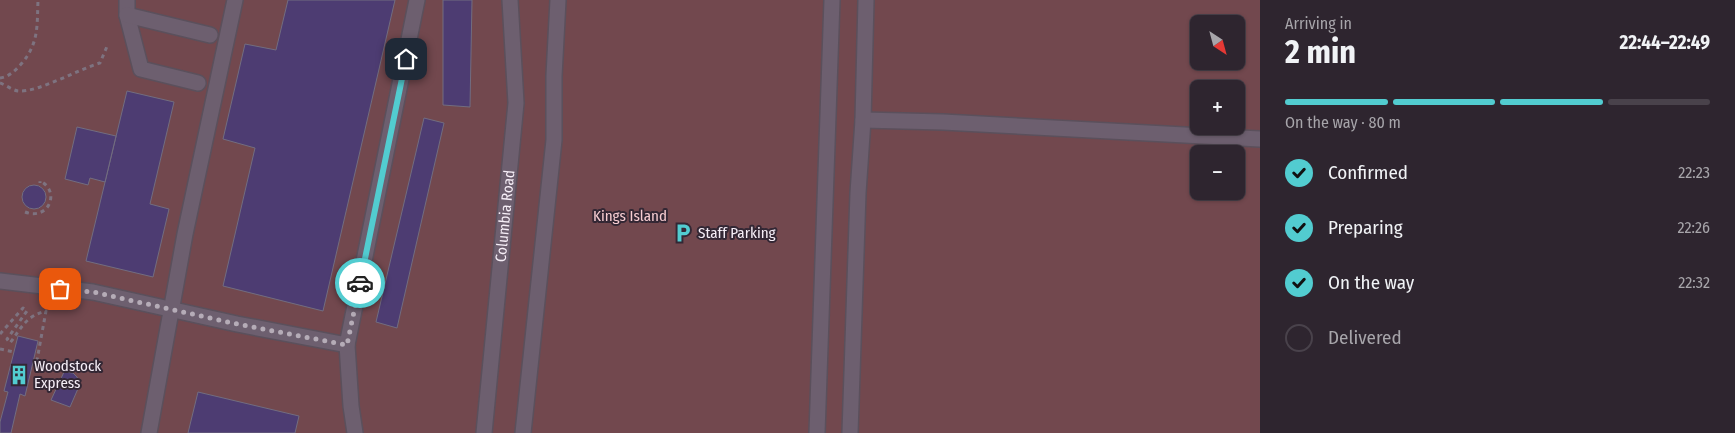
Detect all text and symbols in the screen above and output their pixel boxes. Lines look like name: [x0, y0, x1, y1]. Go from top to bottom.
text: Arriving in: [1285, 14, 1352, 33]
north arrow: [1190, 15, 1245, 70]
map controls: [1190, 15, 1245, 200]
text: 22:44–22:49: [1619, 31, 1710, 54]
text: 2 min: [1285, 33, 1356, 71]
pin: [385, 38, 427, 80]
icon: home: [392, 45, 420, 73]
button: +: [1190, 80, 1245, 135]
text: On the way · 80 m: [1285, 113, 1401, 132]
button: −: [1190, 145, 1245, 200]
icon: check: [1285, 159, 1313, 187]
text: Confirmed: [1328, 161, 1408, 184]
text: 22:23: [1678, 163, 1710, 182]
street label: Columbia Road: [492, 169, 518, 263]
park label: Kings Island: [593, 207, 667, 225]
icon: check: [1285, 214, 1313, 242]
text: Preparing: [1328, 216, 1403, 239]
text: 22:26: [1678, 218, 1710, 237]
parking icon: Staff Parking: [672, 222, 694, 244]
place label: Staff Parking: [698, 224, 776, 242]
courier: [335, 258, 385, 308]
pin: [39, 268, 81, 310]
icon: car: [346, 269, 374, 297]
icon: check: [1285, 269, 1313, 297]
text: On the way: [1328, 271, 1414, 294]
text: 22:32: [1678, 273, 1710, 292]
icon: bag: [46, 275, 74, 303]
text: Delivered: [1328, 326, 1402, 349]
place label: Woodstock Express: [34, 357, 101, 392]
building icon: Woodstock Express: [8, 364, 30, 386]

